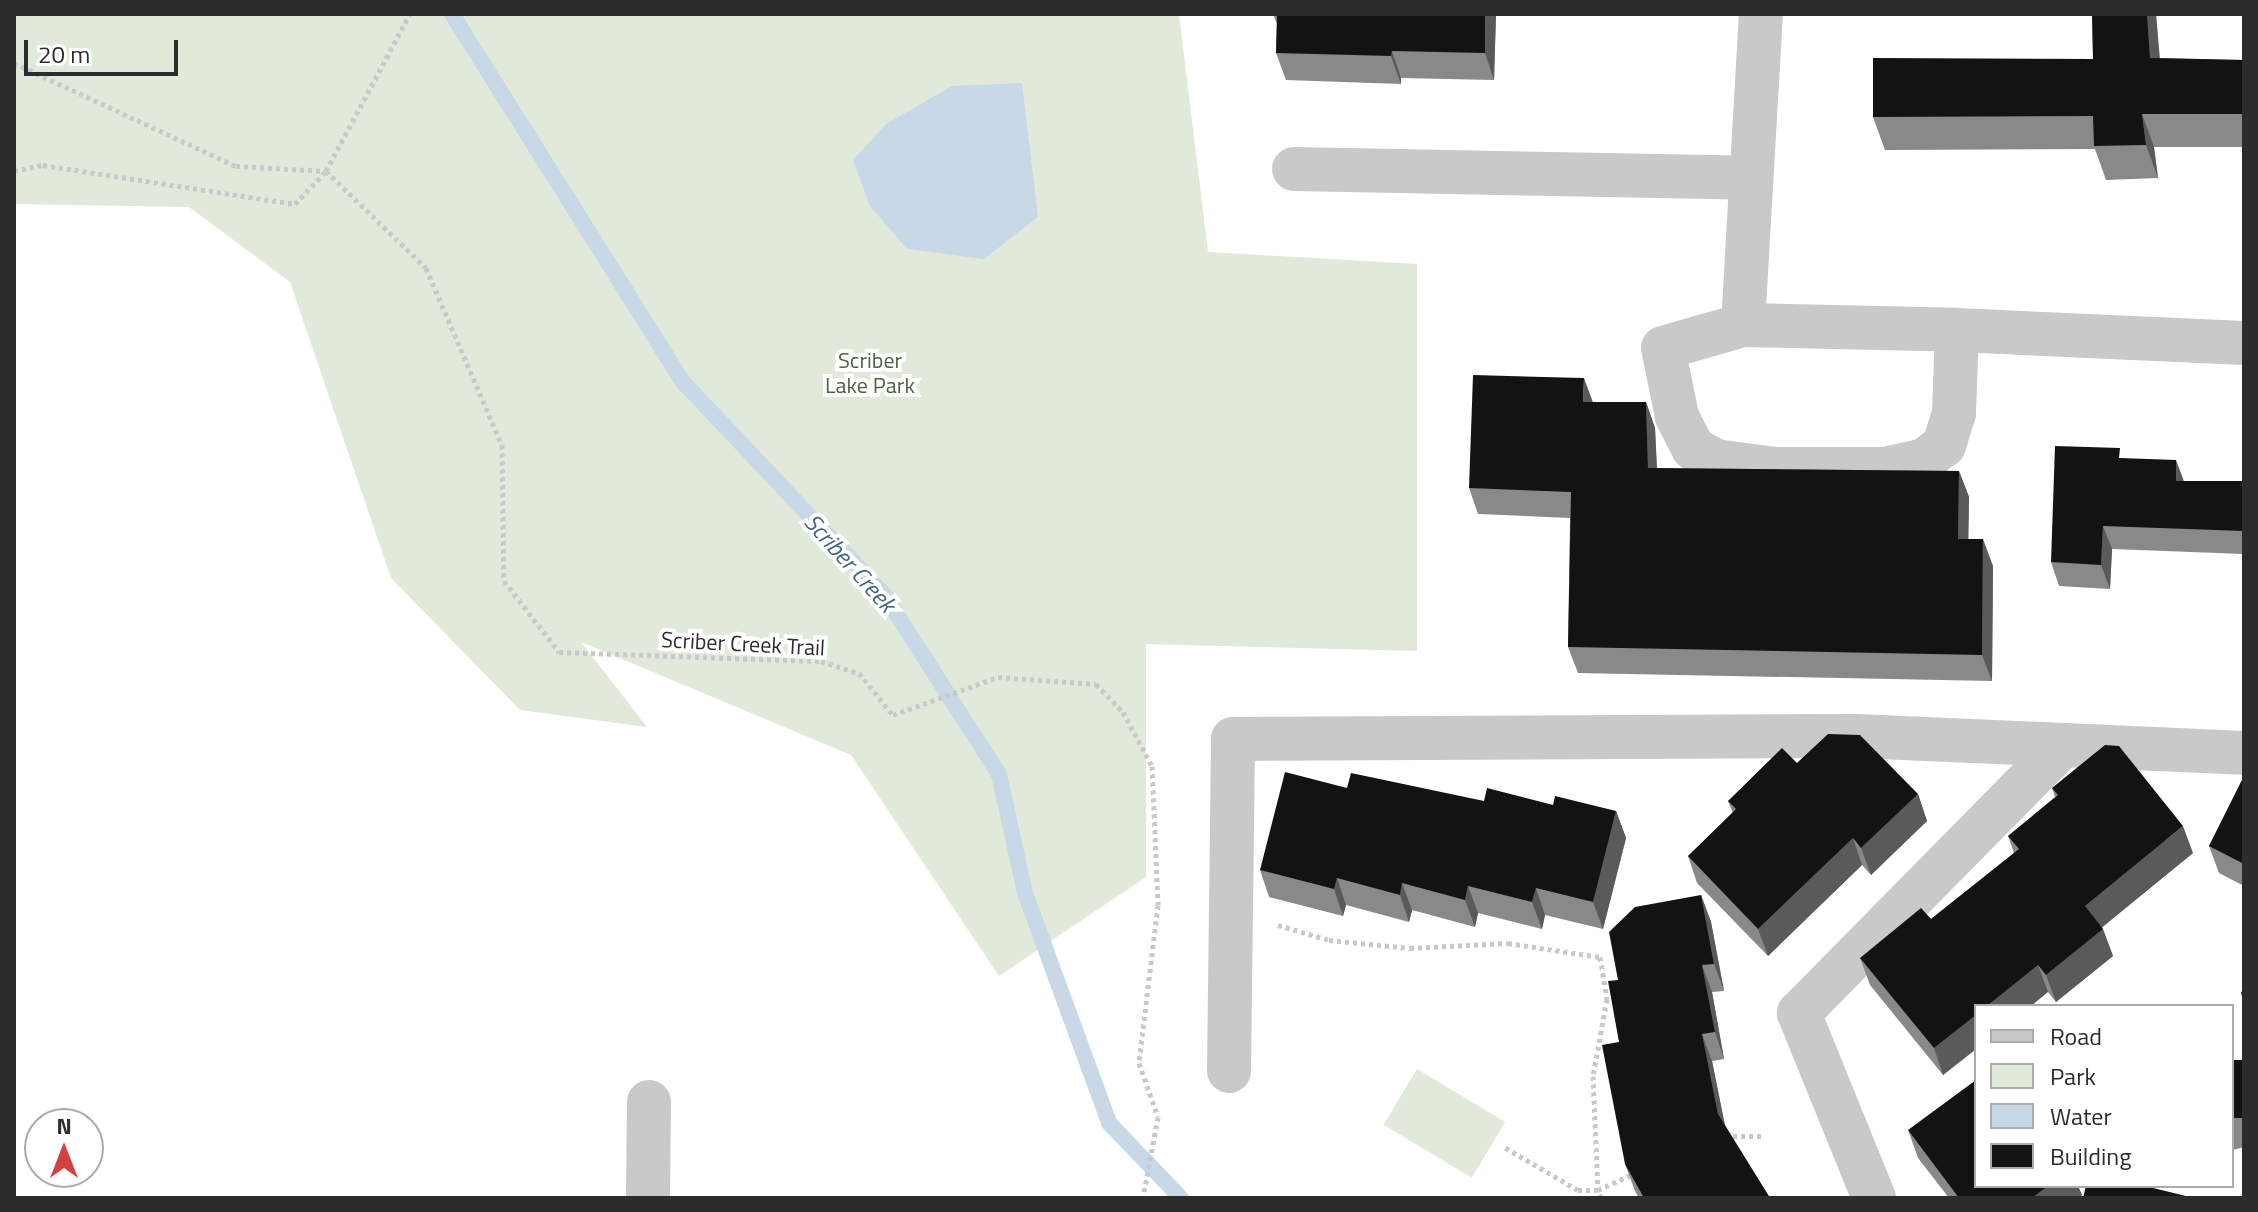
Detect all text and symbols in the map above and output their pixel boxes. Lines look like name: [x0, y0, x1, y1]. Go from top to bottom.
scale bar: [28, 24, 182, 74]
text: 20 m: [38, 36, 90, 72]
park label: Scriber Lake Park: [825, 347, 915, 398]
water label: Scriber Creek: [798, 508, 902, 618]
street label: Scriber Creek Trail: [660, 627, 826, 661]
legend: [1974, 1004, 2234, 1188]
text: Road: [2050, 1018, 2102, 1054]
text: Park: [2050, 1058, 2096, 1094]
text: Water: [2050, 1098, 2112, 1134]
north arrow: [24, 1108, 104, 1188]
text: N: [56, 1109, 72, 1143]
text: Building: [2050, 1138, 2132, 1174]

